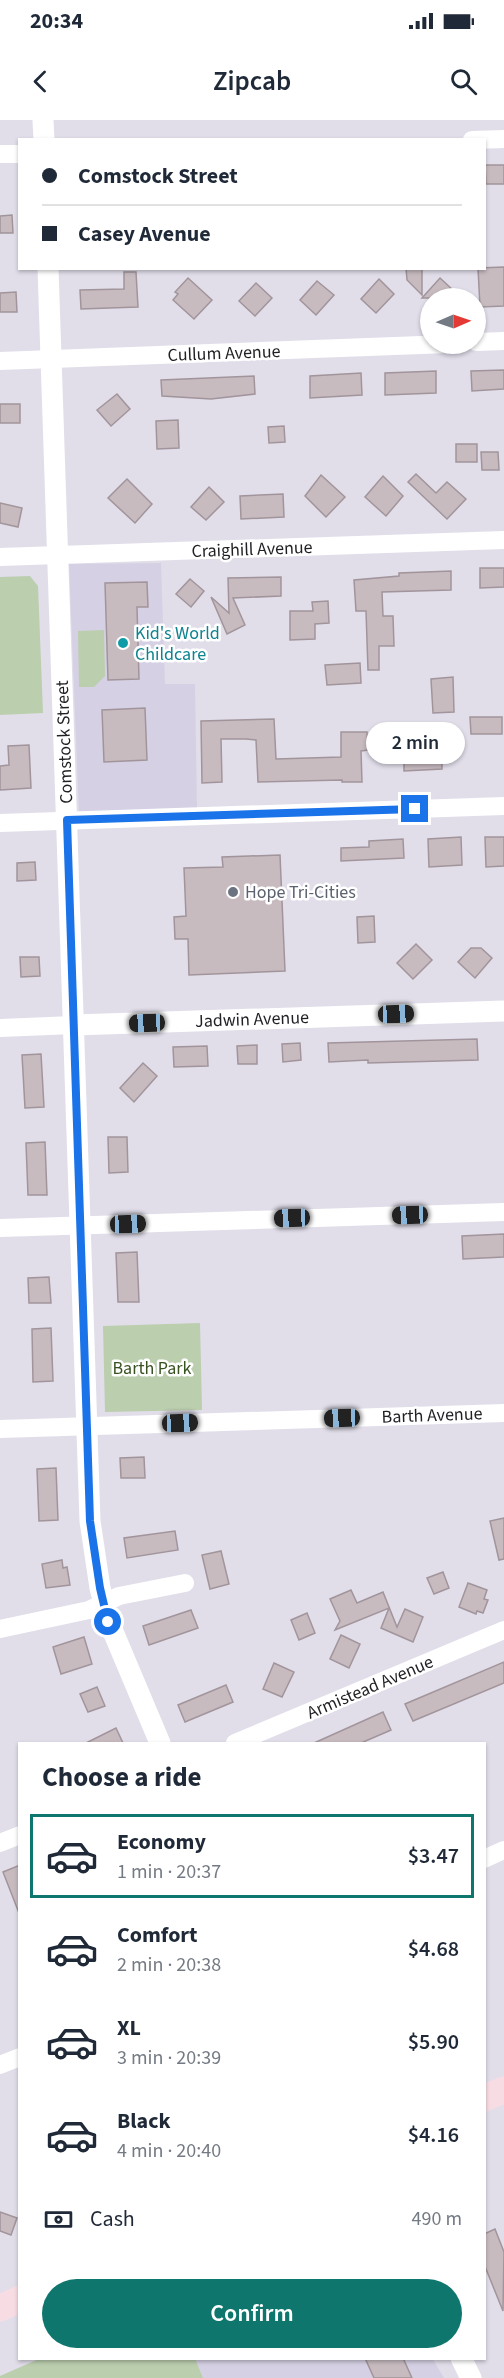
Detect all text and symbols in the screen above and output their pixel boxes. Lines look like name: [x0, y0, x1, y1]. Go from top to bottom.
text: 20:34: [30, 5, 83, 37]
text: Zipcab: [213, 62, 291, 101]
icon: back: [24, 65, 57, 98]
icon: search: [447, 65, 480, 98]
text: Comstock Street: [78, 160, 238, 192]
text: Casey Avenue: [78, 218, 211, 250]
north arrow: [420, 288, 486, 354]
map controls: [420, 288, 486, 354]
street label: Cullum Avenue: [167, 339, 281, 368]
street label: Craighill Avenue: [191, 535, 313, 564]
place label: Kid's World Childcare: [135, 621, 220, 667]
marker: Kid's World Childcare: [116, 636, 130, 650]
street label: Comstock Street: [50, 680, 79, 804]
callout: 2 min: [366, 722, 464, 764]
text: 2 min: [392, 729, 439, 757]
route end: [401, 795, 428, 822]
place label: Hope Tri-Cities: [245, 880, 356, 905]
marker: Hope Tri-Cities: [226, 885, 240, 899]
car: [378, 1004, 414, 1024]
street label: Jadwin Avenue: [195, 1005, 309, 1034]
car: [129, 1013, 165, 1033]
car: [392, 1205, 428, 1225]
car: [274, 1208, 310, 1228]
car: [110, 1214, 146, 1234]
park label: Barth Park: [112, 1356, 192, 1381]
street label: Barth Avenue: [381, 1401, 483, 1430]
car: [324, 1408, 360, 1428]
car: [162, 1413, 198, 1433]
route start: [94, 1608, 121, 1635]
street label: Armistead Avenue: [303, 1650, 437, 1725]
text: Choose a ride: [42, 1758, 202, 1797]
text: Economy: [117, 1826, 206, 1858]
icon: car: [45, 1829, 99, 1883]
text: $3.47: [408, 1840, 459, 1872]
text: 1 min · 20:37: [117, 1858, 221, 1886]
text: Comfort: [117, 1919, 198, 1951]
icon: car: [45, 1922, 99, 1976]
text: $4.68: [408, 1933, 459, 1965]
text: 2 min · 20:38: [117, 1951, 221, 1979]
text: XL: [117, 2012, 141, 2044]
icon: car: [45, 2015, 99, 2069]
text: $5.90: [408, 2026, 459, 2058]
text: 3 min · 20:39: [117, 2044, 221, 2072]
text: Black: [117, 2105, 171, 2137]
icon: car: [45, 2108, 99, 2162]
text: $4.16: [408, 2119, 459, 2151]
text: 4 min · 20:40: [117, 2137, 221, 2165]
icon: cash: [42, 2203, 75, 2236]
text: Cash: [90, 2203, 135, 2235]
text: 490 m: [412, 2205, 462, 2233]
button: Confirm: [42, 2279, 462, 2348]

